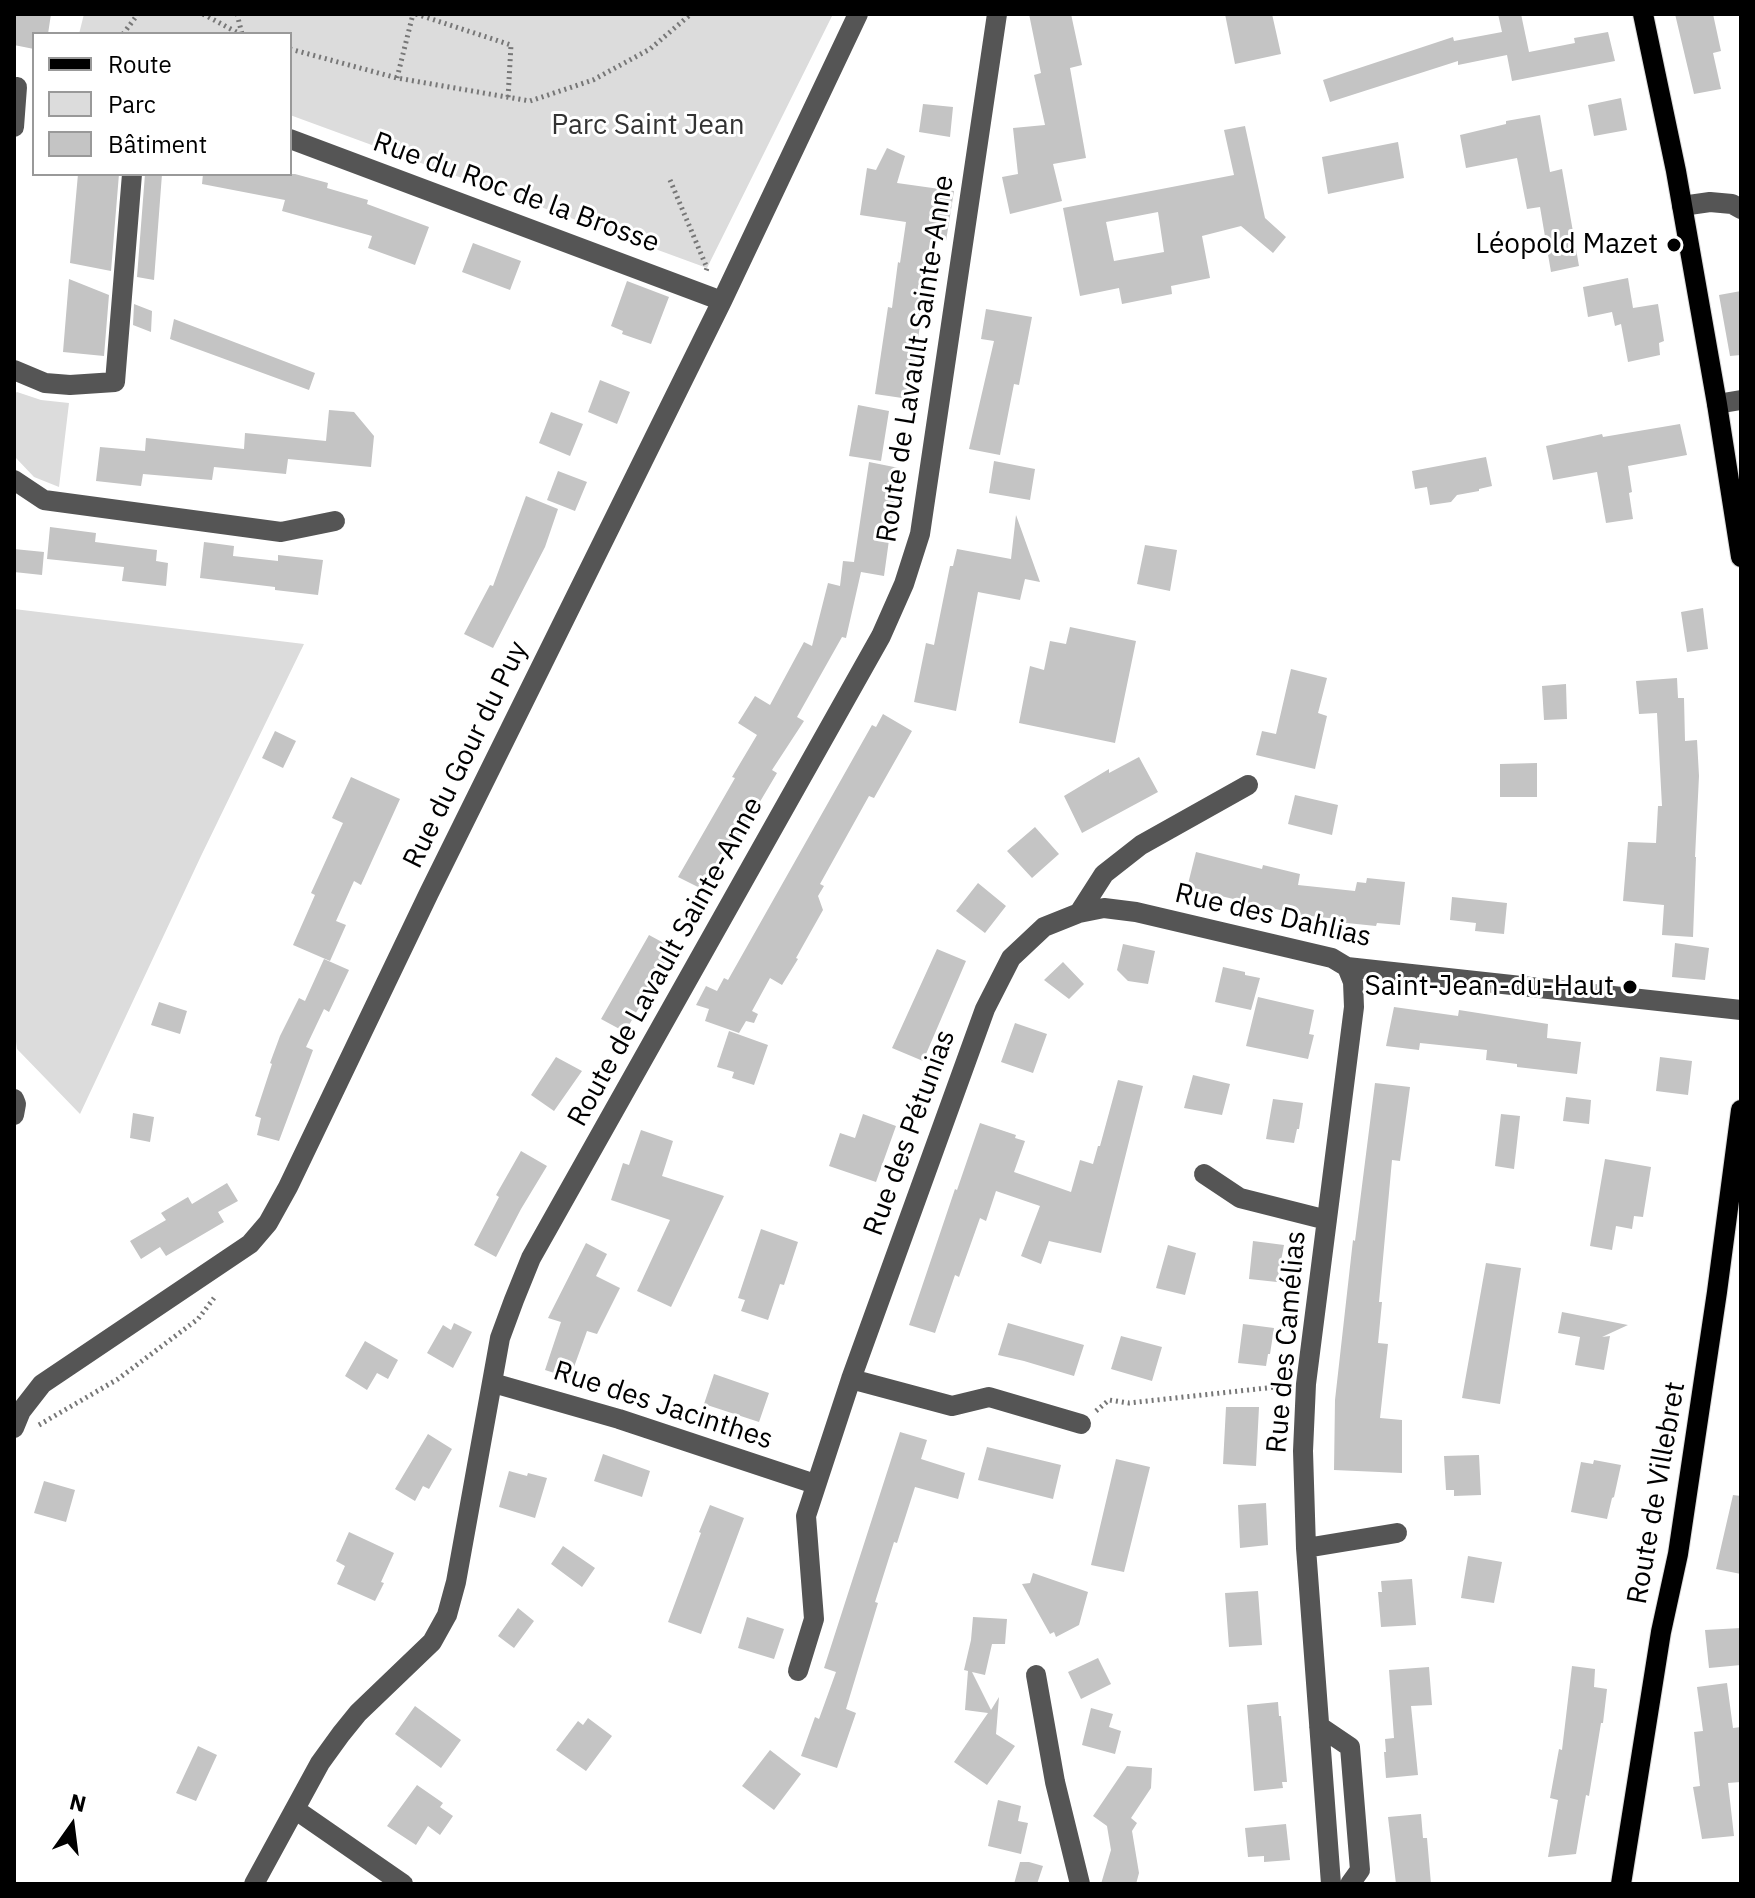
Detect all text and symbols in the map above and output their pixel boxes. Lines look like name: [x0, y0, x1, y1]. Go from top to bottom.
legend: [32, 32, 292, 176]
text: Route: [108, 48, 172, 80]
text: Parc: [108, 88, 156, 120]
park label: Parc Saint Jean: [551, 109, 745, 143]
street label: Rue du Roc de la Brosse: [368, 125, 664, 261]
text: Bâtiment: [108, 128, 207, 160]
street label: Route de Lavault Sainte-Anne: [870, 173, 962, 545]
place label: Léopold Mazet: [1475, 228, 1658, 262]
marker: Léopold Mazet: [1665, 236, 1683, 254]
street label: Rue du Gour du Puy: [397, 636, 535, 874]
street label: Route de Lavault Sainte-Anne: [561, 792, 771, 1132]
street label: Rue des Dahlias: [1172, 877, 1374, 955]
place label: Saint-Jean-du-Haut: [1365, 970, 1614, 1004]
marker: Saint-Jean-du-Haut: [1621, 978, 1639, 996]
street label: Rue des Pétunias: [857, 1025, 963, 1241]
street label: Rue des Camélias: [1261, 1229, 1313, 1455]
street label: Rue des Jacinthes: [549, 1355, 777, 1457]
street label: Route de Villebret: [1621, 1379, 1693, 1607]
north arrow: [32, 1786, 112, 1866]
text: N: [67, 1786, 89, 1818]

